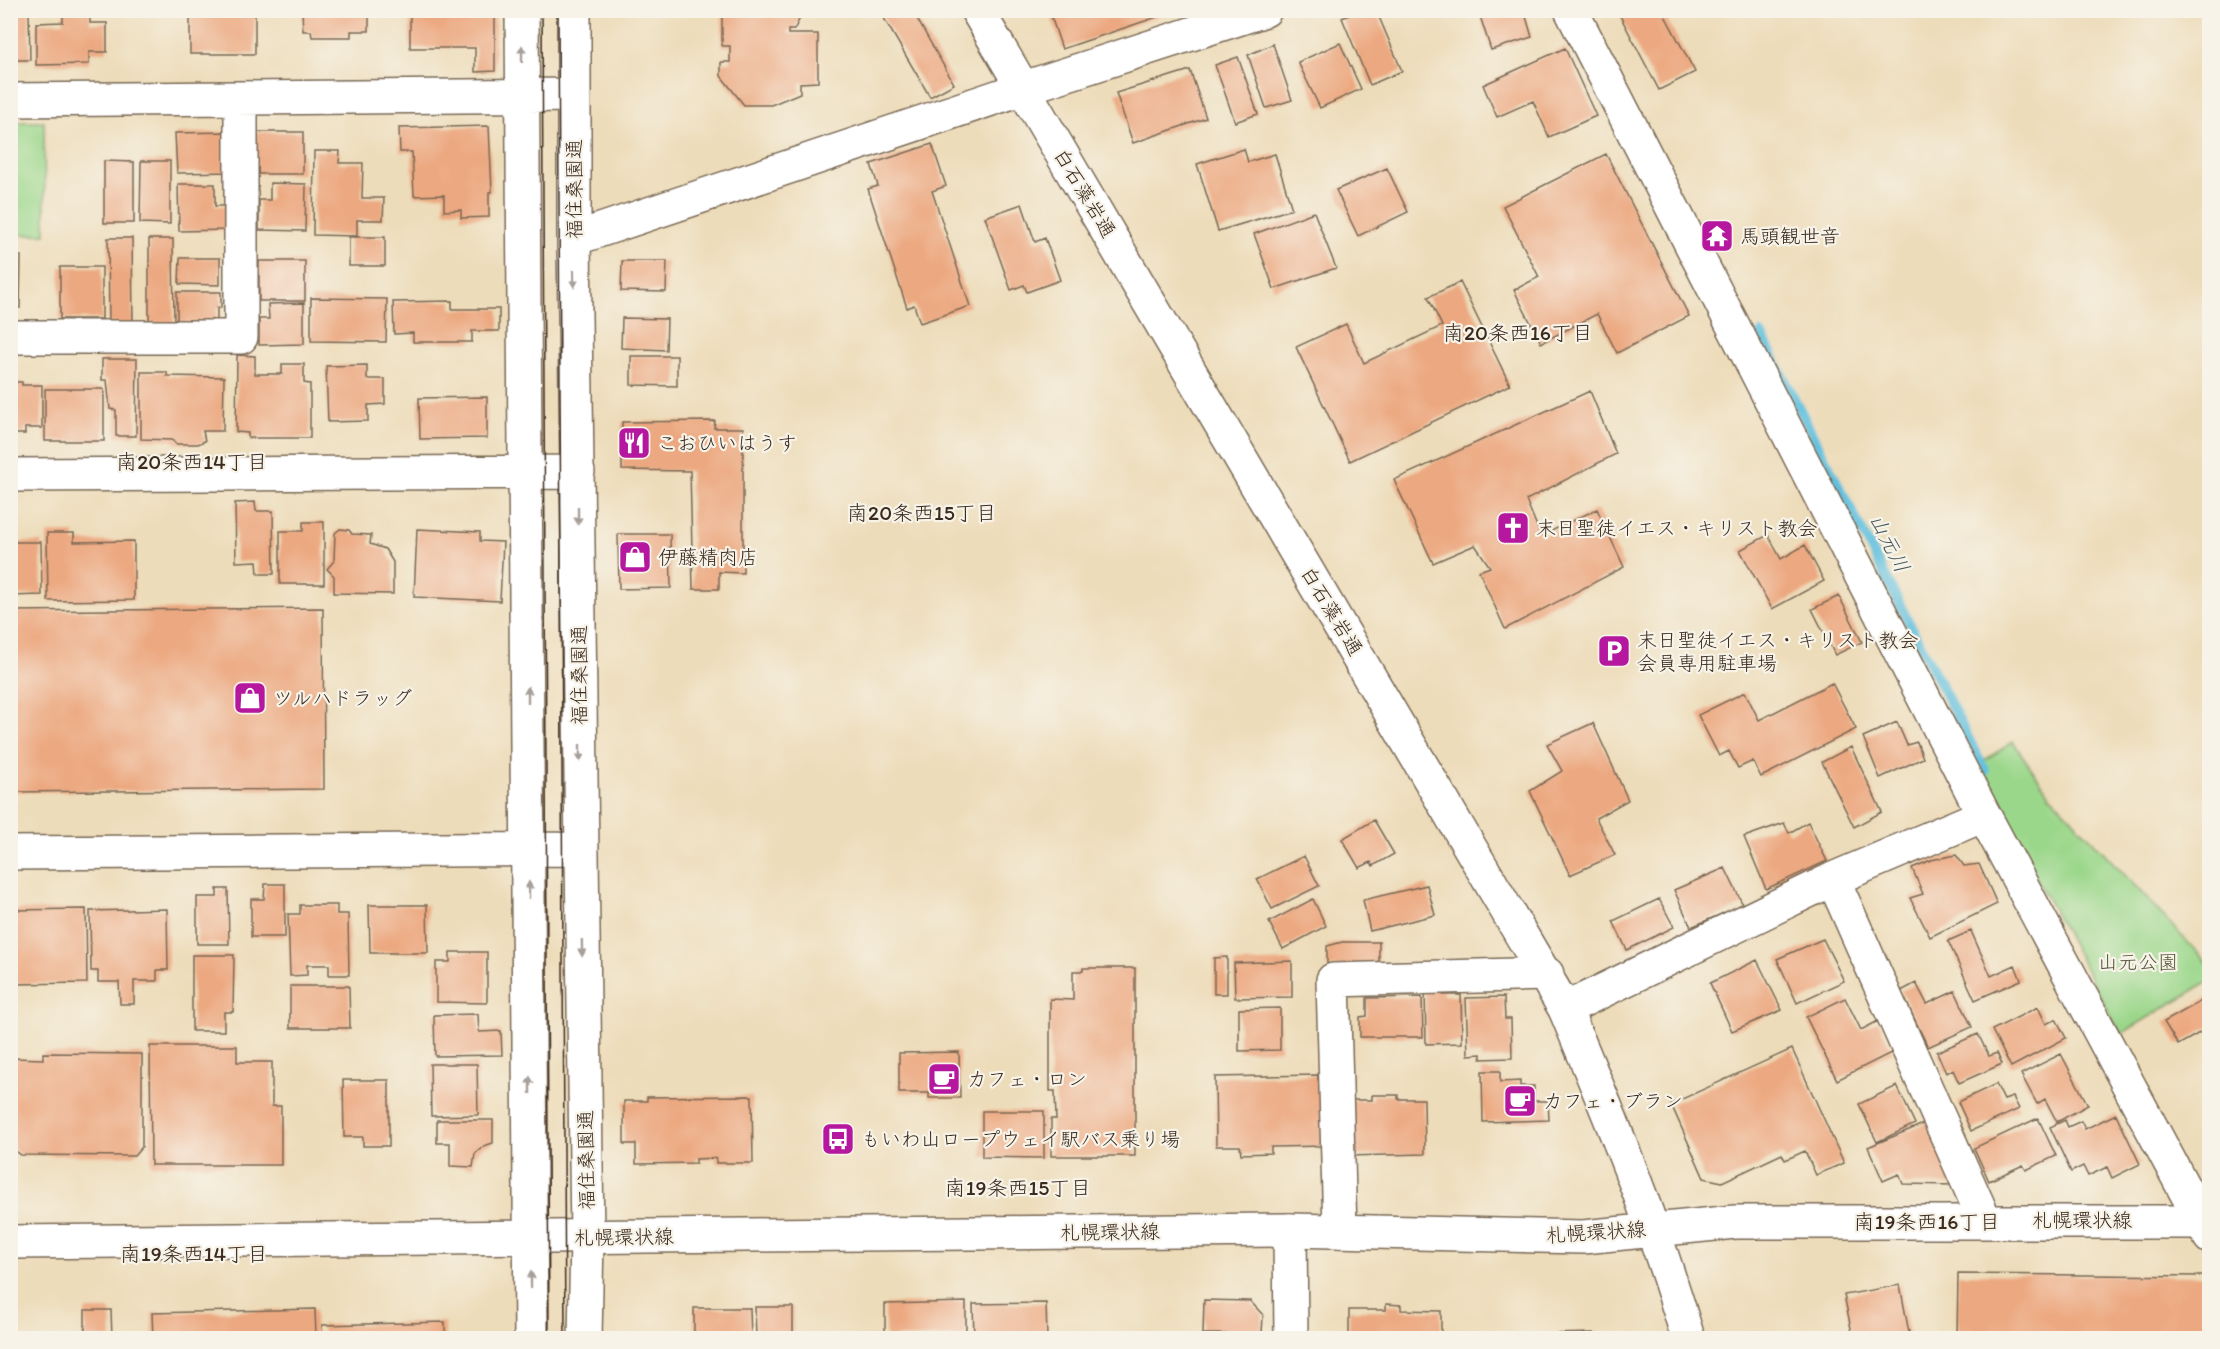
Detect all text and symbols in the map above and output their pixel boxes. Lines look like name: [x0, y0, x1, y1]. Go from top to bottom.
one-way arrow: [517, 44, 527, 63]
street label: 福住桑園通: [562, 139, 586, 239]
street label: 白石藻岩通: [1049, 144, 1121, 242]
temple icon: 馬頭観世音: [1699, 218, 1735, 254]
place label: 馬頭観世音: [1740, 224, 1840, 248]
one-way arrow: [570, 269, 579, 288]
district label: 南20条西16丁目: [1443, 320, 1593, 345]
restaurant icon: こおひいはうす: [616, 425, 652, 461]
place label: こおひいはうす: [657, 431, 797, 455]
district label: 南20条西14丁目: [116, 449, 268, 474]
district label: 南20条西15丁目: [847, 500, 997, 525]
one-way arrow: [573, 506, 583, 525]
water label: 山元川: [1865, 509, 1915, 577]
church icon: 末日聖徒イエス・キリスト教会: [1495, 510, 1531, 546]
place label: 末日聖徒イエス・キリスト教会: [1536, 516, 1818, 540]
shop icon: 伊藤精肉店: [617, 539, 653, 575]
place label: 伊藤精肉店: [658, 545, 758, 569]
street label: 白石藻岩通: [1296, 562, 1368, 660]
street label: 福住桑園通: [567, 625, 591, 725]
place label: 末日聖徒イエス・キリスト教会 会員専用駐車場: [1637, 628, 1919, 675]
parking icon: 末日聖徒イエス・キリスト教会 会員専用駐車場: [1596, 633, 1632, 669]
shop icon: ツルハドラッグ: [232, 680, 268, 716]
place label: ツルハドラッグ: [273, 686, 412, 710]
one-way arrow: [523, 686, 533, 705]
one-way arrow: [575, 743, 584, 762]
one-way arrow: [524, 881, 534, 900]
one-way arrow: [577, 938, 587, 957]
park label: 山元公園: [2098, 950, 2178, 974]
cafe icon: カフェ・ロン: [926, 1061, 962, 1097]
place label: カフェ・ロン: [967, 1067, 1087, 1091]
one-way arrow: [525, 1076, 535, 1095]
cafe icon: カフェ・ブラン: [1502, 1083, 1538, 1119]
place label: カフェ・ブラン: [1543, 1089, 1683, 1113]
street label: 福住桑園通: [573, 1110, 599, 1210]
bus stop icon: もいわ山ロープウェイ駅バス乗り場: [820, 1121, 856, 1157]
place label: もいわ山ロープウェイ駅バス乗り場: [861, 1127, 1180, 1151]
district label: 南19条西15丁目: [945, 1175, 1091, 1200]
street label: 札幌環状線: [2032, 1208, 2132, 1232]
district label: 南19条西16丁目: [1854, 1209, 2000, 1234]
street label: 札幌環状線: [1545, 1217, 1647, 1247]
street label: 札幌環状線: [1060, 1219, 1160, 1245]
street label: 札幌環状線: [574, 1224, 674, 1250]
district label: 南19条西14丁目: [120, 1241, 268, 1266]
one-way arrow: [526, 1271, 536, 1290]

